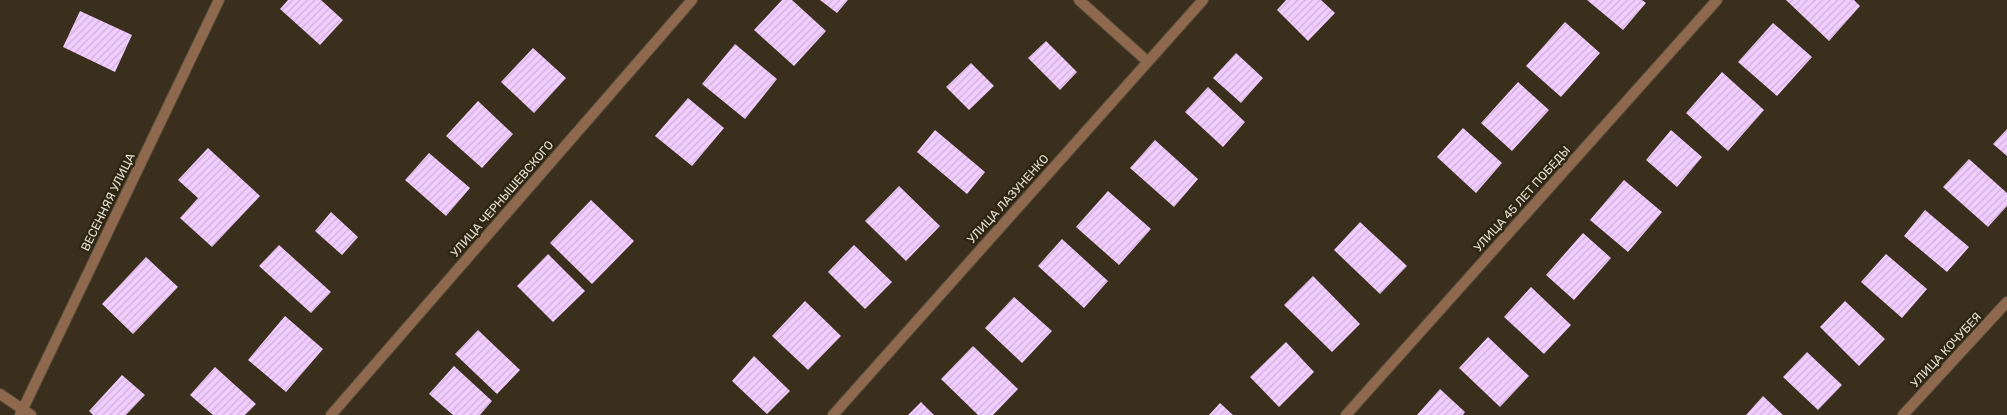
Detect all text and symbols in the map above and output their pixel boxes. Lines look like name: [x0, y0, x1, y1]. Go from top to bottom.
street label: УЛИЦА ЧЕРНЫШЕВСКОГО: [448, 138, 556, 260]
street label: УЛИЦА 45 ЛЕТ ПОБЕДЫ: [1471, 143, 1573, 255]
street label: ВЕСЕННЯЯ УЛИЦА: [78, 151, 138, 253]
street label: УЛИЦА ЛАЗУНЕНКО: [964, 152, 1052, 246]
street label: УЛИЦА КОЧУБЕЯ: [1908, 310, 1984, 390]

